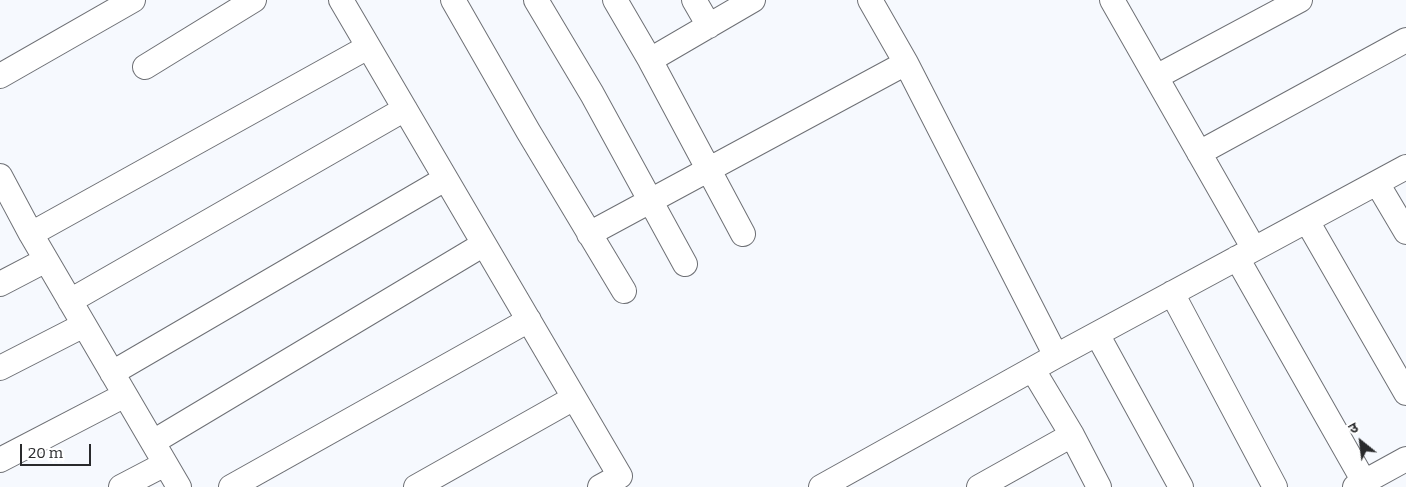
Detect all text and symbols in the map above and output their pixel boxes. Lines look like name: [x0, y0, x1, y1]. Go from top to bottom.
north arrow: [1336, 417, 1386, 467]
text: उ: [1346, 419, 1361, 438]
scale bar: [22, 434, 94, 466]
text: 20 m: [28, 444, 63, 462]

